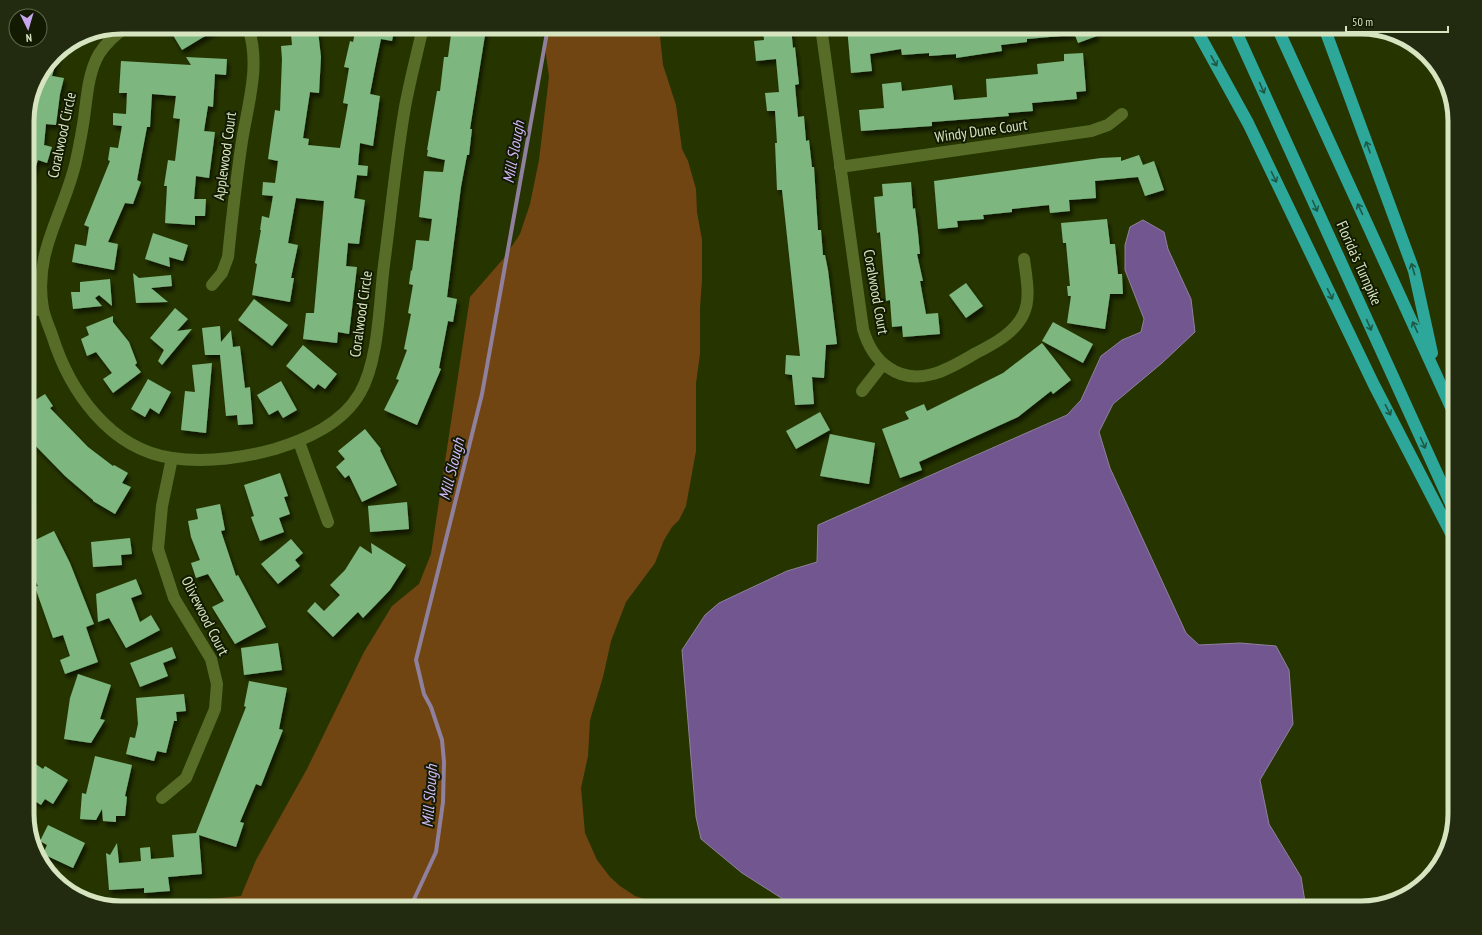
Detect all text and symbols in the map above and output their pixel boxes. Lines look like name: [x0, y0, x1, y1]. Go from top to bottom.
north arrow: [8, 8, 48, 48]
scale bar: [1346, 8, 1448, 34]
text: 50 m: [1352, 14, 1373, 29]
text: N: [25, 31, 32, 45]
one-way arrow: [1211, 55, 1219, 67]
one-way arrow: [1258, 82, 1266, 94]
street label: Coralwood Circle: [43, 90, 80, 179]
street label: Applewood Court: [209, 110, 240, 201]
street label: Windy Dune Court: [933, 115, 1028, 146]
water label: Mill Slough: [498, 118, 528, 185]
one-way arrow: [1364, 141, 1372, 153]
one-way arrow: [1271, 170, 1278, 182]
one-way arrow: [1312, 200, 1320, 212]
one-way arrow: [1356, 203, 1363, 215]
street label: Florida's Turnpike: [1332, 218, 1386, 308]
street label: Coralwood Court: [860, 248, 893, 336]
one-way arrow: [1409, 263, 1416, 276]
street label: Coralwood Circle: [345, 269, 376, 358]
one-way arrow: [1327, 287, 1335, 299]
one-way arrow: [1366, 318, 1373, 330]
one-way arrow: [1410, 321, 1418, 333]
one-way arrow: [1384, 404, 1392, 416]
water label: Mill Slough: [434, 435, 469, 502]
one-way arrow: [1420, 437, 1427, 449]
street label: Olivewood Court: [177, 573, 233, 659]
water label: Mill Slough: [417, 763, 441, 828]

